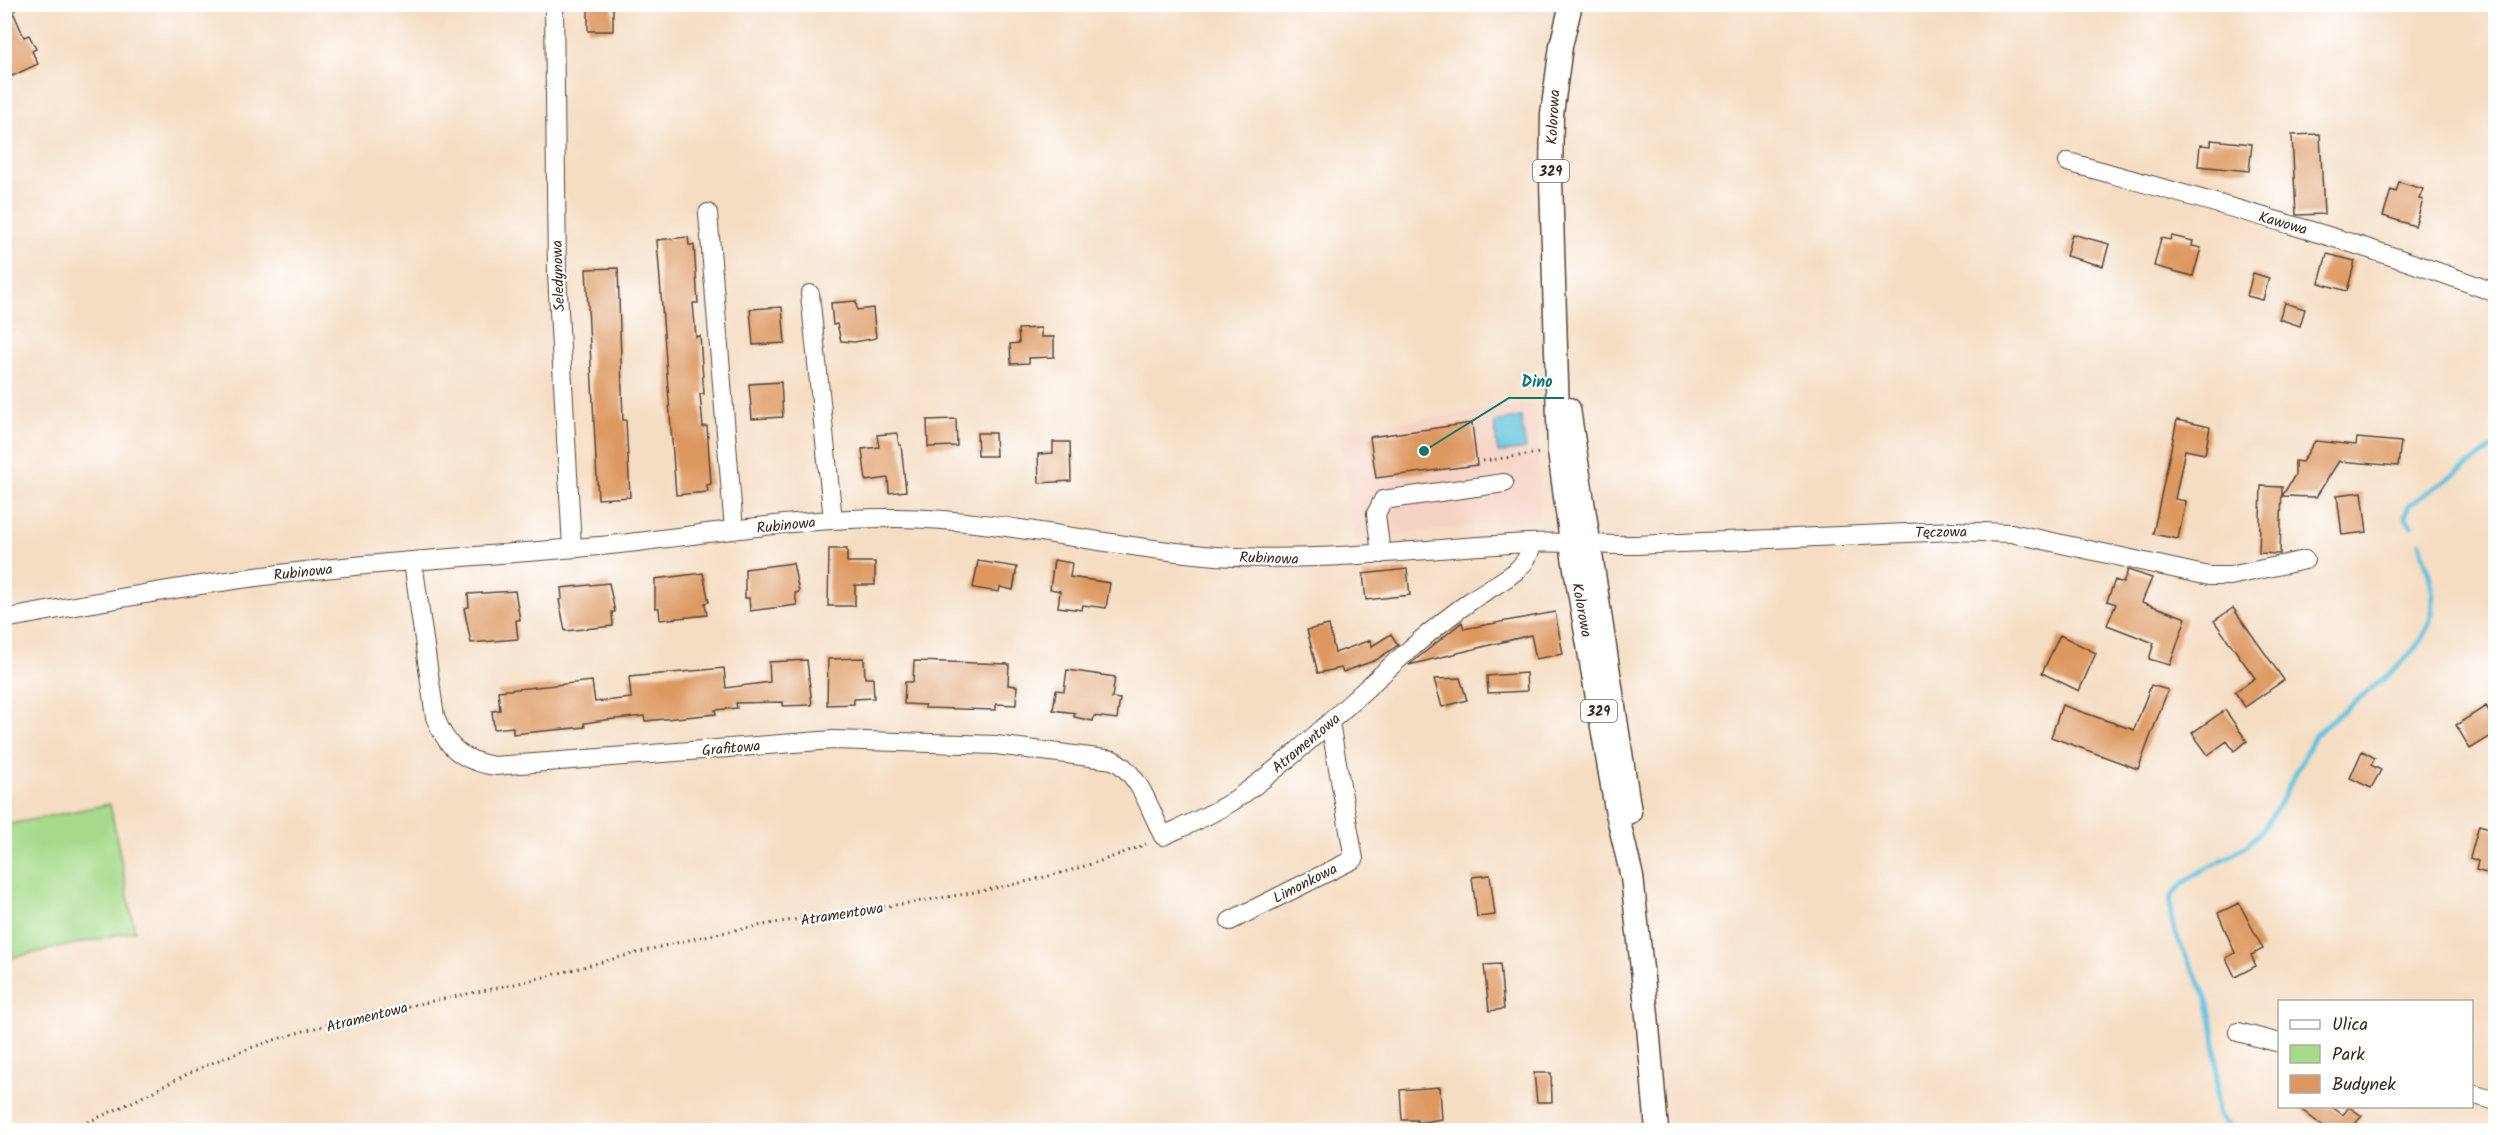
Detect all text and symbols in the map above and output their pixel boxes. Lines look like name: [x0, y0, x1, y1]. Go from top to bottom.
street label: Kolorowa: [1541, 89, 1567, 145]
road number: 329: [1533, 160, 1569, 182]
street label: Kawowa: [2255, 206, 2310, 242]
street label: Seledynowa: [546, 240, 572, 312]
callout: Dino: [1509, 364, 1564, 398]
text: Dino: [1522, 370, 1552, 395]
street label: Rubinowa: [755, 511, 817, 541]
street label: Tęczowa: [1915, 521, 1967, 545]
street label: Rubinowa: [1239, 546, 1299, 572]
street label: Rubinowa: [272, 558, 334, 588]
street label: Kolorowa: [1564, 581, 1598, 639]
road number: 329: [1581, 700, 1617, 722]
street label: Atramentowa: [1267, 708, 1346, 780]
street label: Grafitowa: [701, 734, 761, 764]
street label: Limonkowa: [1269, 857, 1342, 910]
street label: Atramentowa: [799, 897, 885, 933]
street label: Atramentowa: [324, 996, 411, 1040]
legend: [2278, 1000, 2473, 1108]
text: Ulica: [2332, 1011, 2368, 1040]
text: Park: [2332, 1041, 2365, 1070]
text: Budynek: [2332, 1071, 2396, 1100]

